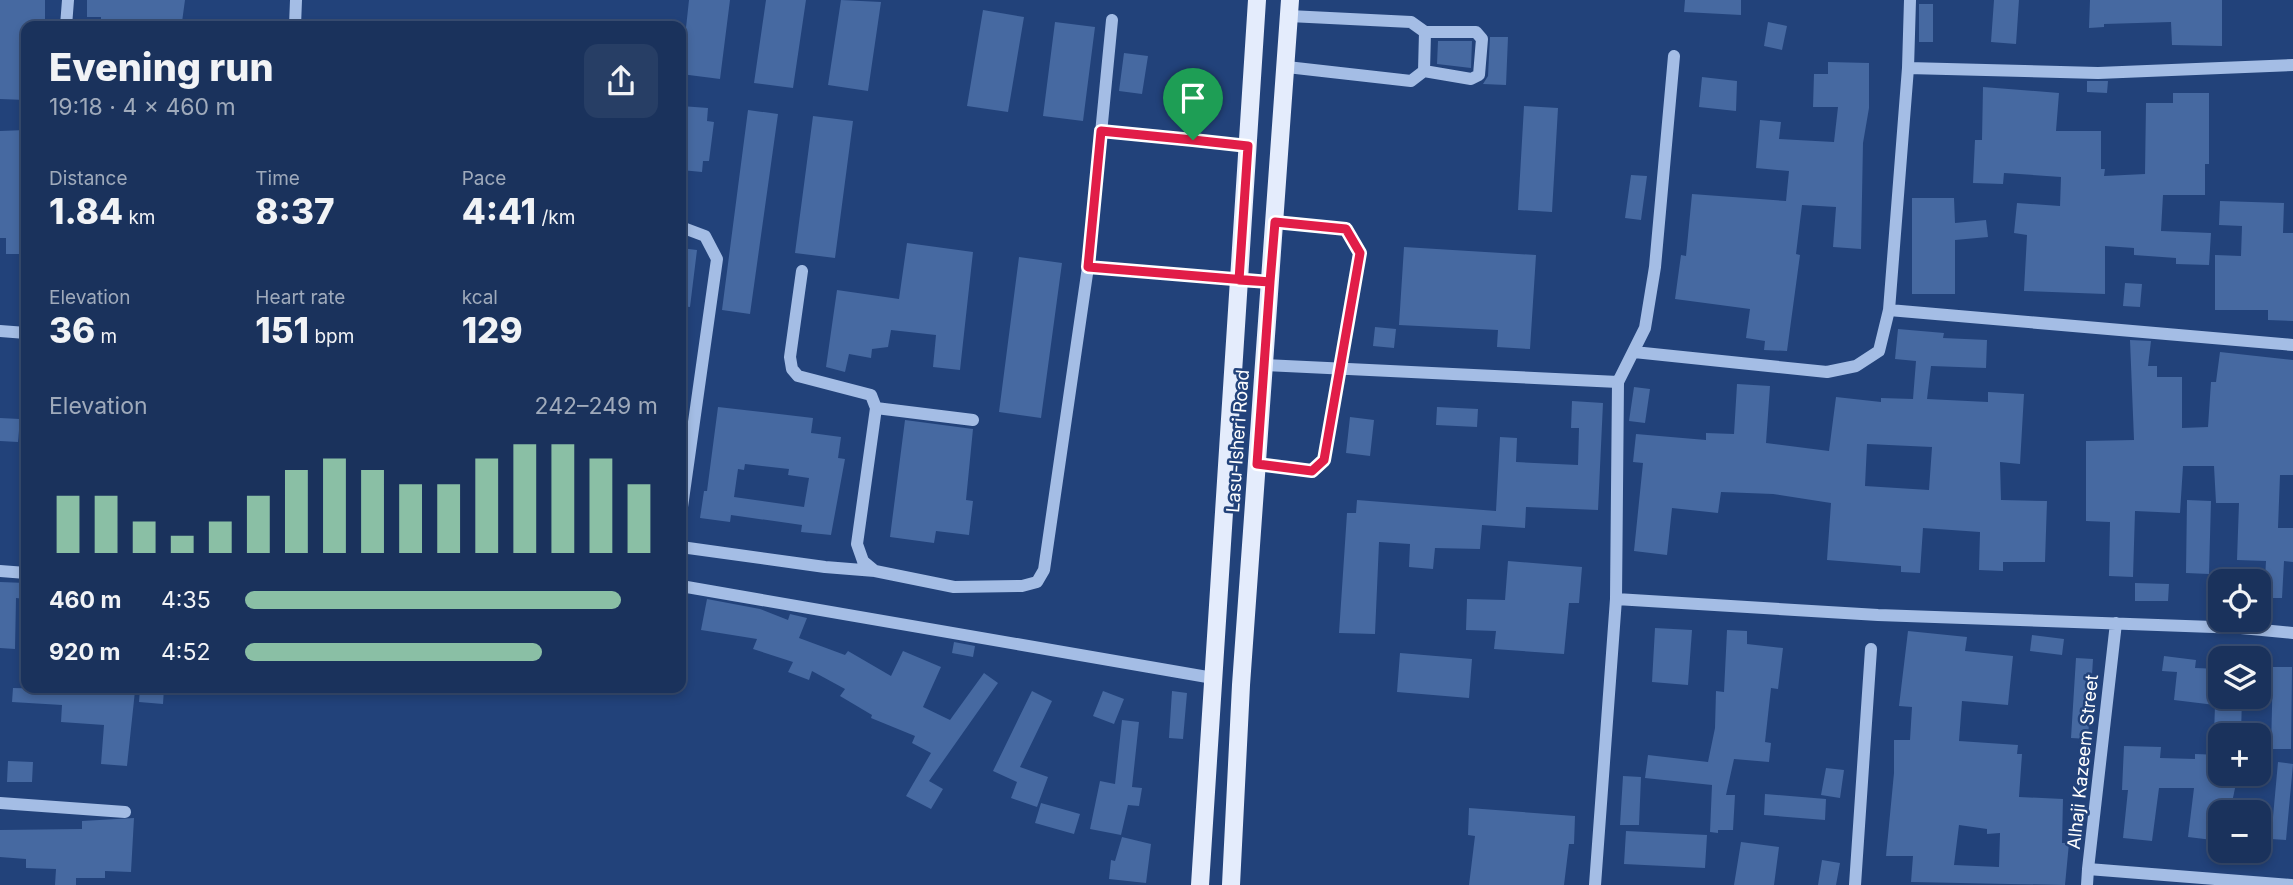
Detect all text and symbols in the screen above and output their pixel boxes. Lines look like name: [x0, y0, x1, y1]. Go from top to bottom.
text: Evening run: [49, 44, 274, 90]
button: share: [584, 44, 658, 118]
pin: [1163, 68, 1223, 140]
icon: arrive: [1174, 79, 1212, 117]
text: 19:18 · 4 × 460 m: [49, 93, 236, 121]
text: Distance: [49, 167, 127, 190]
text: Time: [255, 167, 300, 190]
text: Pace: [462, 167, 506, 190]
text: 1.84: [49, 190, 123, 232]
text: 8:37: [255, 190, 334, 232]
text: 4:41: [462, 190, 536, 232]
text: km: [123, 206, 155, 229]
text: /km: [536, 206, 575, 229]
text: Elevation: [49, 286, 130, 309]
text: Heart rate: [255, 286, 345, 309]
text: kcal: [462, 286, 498, 309]
text: 36: [49, 309, 95, 351]
text: 151: [255, 309, 309, 351]
text: 129: [462, 309, 523, 351]
text: m: [95, 325, 117, 348]
text: bpm: [309, 325, 354, 348]
street label: Lasu-Isheri Road: [1222, 369, 1253, 513]
text: Elevation: [49, 392, 148, 420]
text: 242–249 m: [535, 392, 658, 420]
map controls: [2208, 569, 2271, 863]
button: locate: [2208, 569, 2271, 632]
text: 460 m: [49, 586, 121, 614]
text: 4:35: [161, 586, 211, 614]
text: 920 m: [49, 638, 120, 666]
text: 4:52: [161, 638, 211, 666]
button: layers: [2208, 646, 2271, 709]
street label: Alhaji Kazeem Street: [2063, 673, 2102, 850]
button: +: [2208, 723, 2271, 786]
button: −: [2208, 800, 2271, 863]

